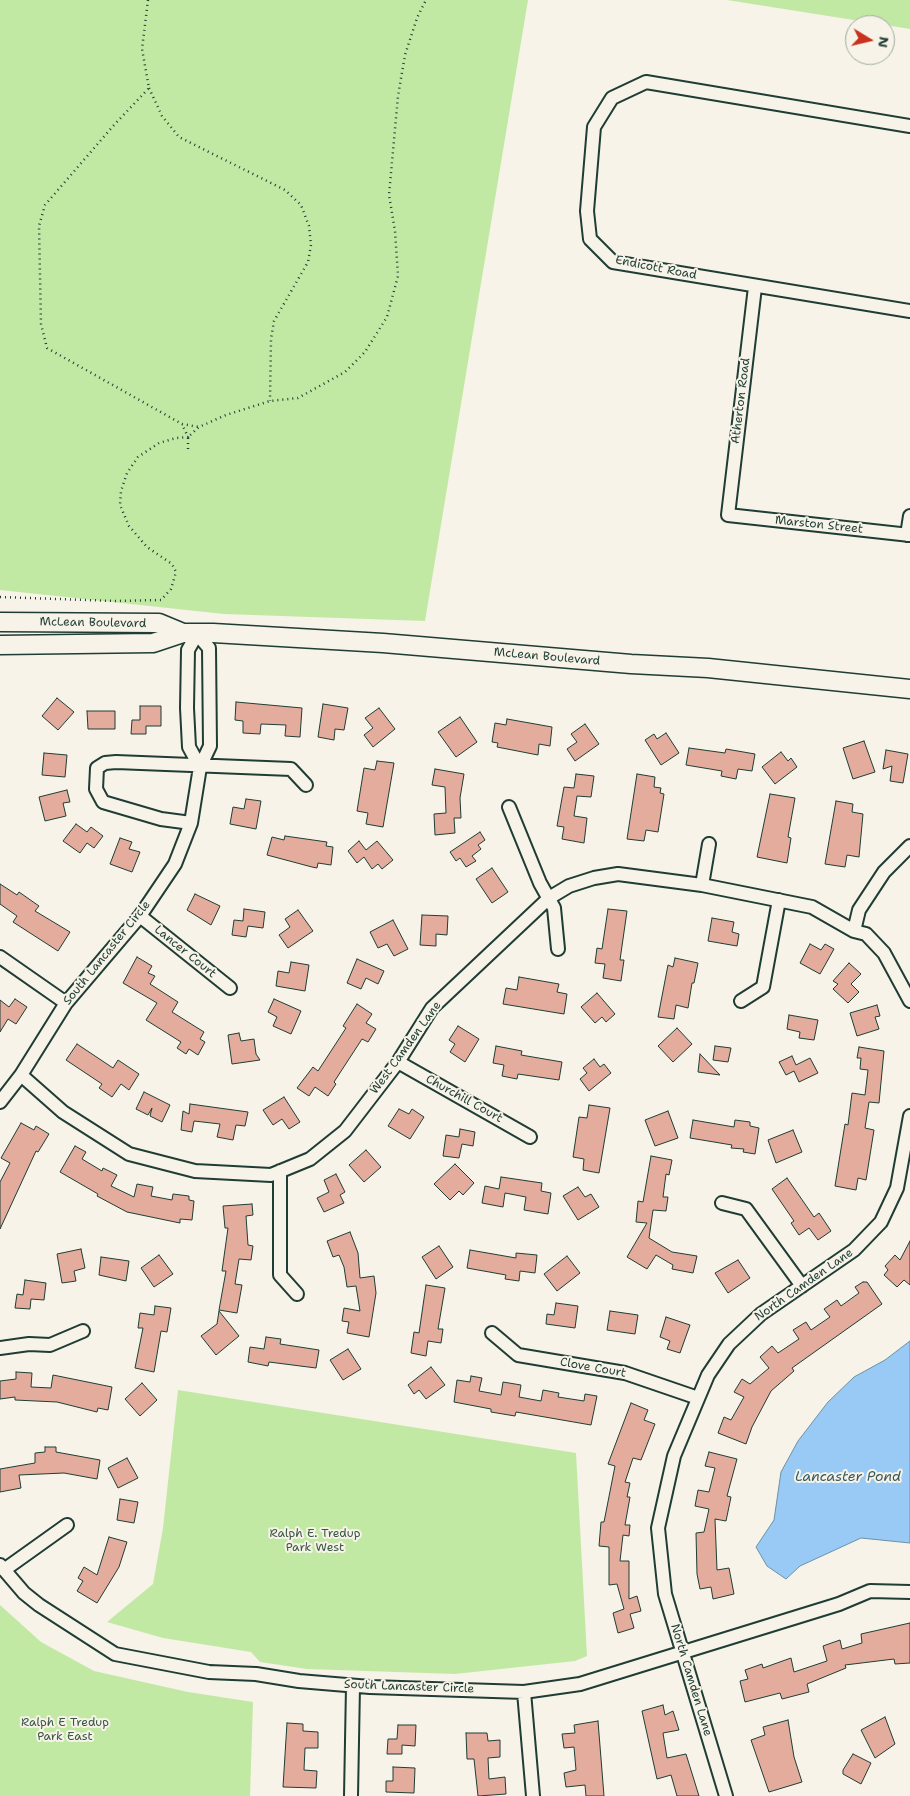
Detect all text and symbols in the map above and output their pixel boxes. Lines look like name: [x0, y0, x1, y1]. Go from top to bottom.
north arrow: [845, 15, 895, 65]
text: N: [874, 35, 894, 49]
street label: Endicott Road: [614, 253, 698, 283]
street label: Atherton Road: [729, 357, 753, 445]
street label: Marston Street: [774, 513, 864, 537]
street label: McLean Boulevard: [39, 615, 147, 631]
street label: McLean Boulevard: [493, 645, 601, 669]
street label: South Lancaster Circle: [60, 898, 154, 1008]
street label: Lancer Court: [151, 923, 219, 981]
street label: West Camden Lane: [367, 999, 445, 1097]
street label: Churchill Court: [423, 1072, 505, 1126]
street label: North Camden Lane: [752, 1246, 856, 1324]
street label: Clove Court: [559, 1355, 627, 1381]
water label: Lancaster Pond: [795, 1469, 901, 1485]
park label: Ralph E. Tredup Park West: [270, 1527, 360, 1555]
street label: North Camden Lane: [667, 1622, 715, 1738]
street label: South Lancaster Circle: [344, 1678, 474, 1696]
park label: Ralph E Tredup Park East: [21, 1716, 109, 1744]

